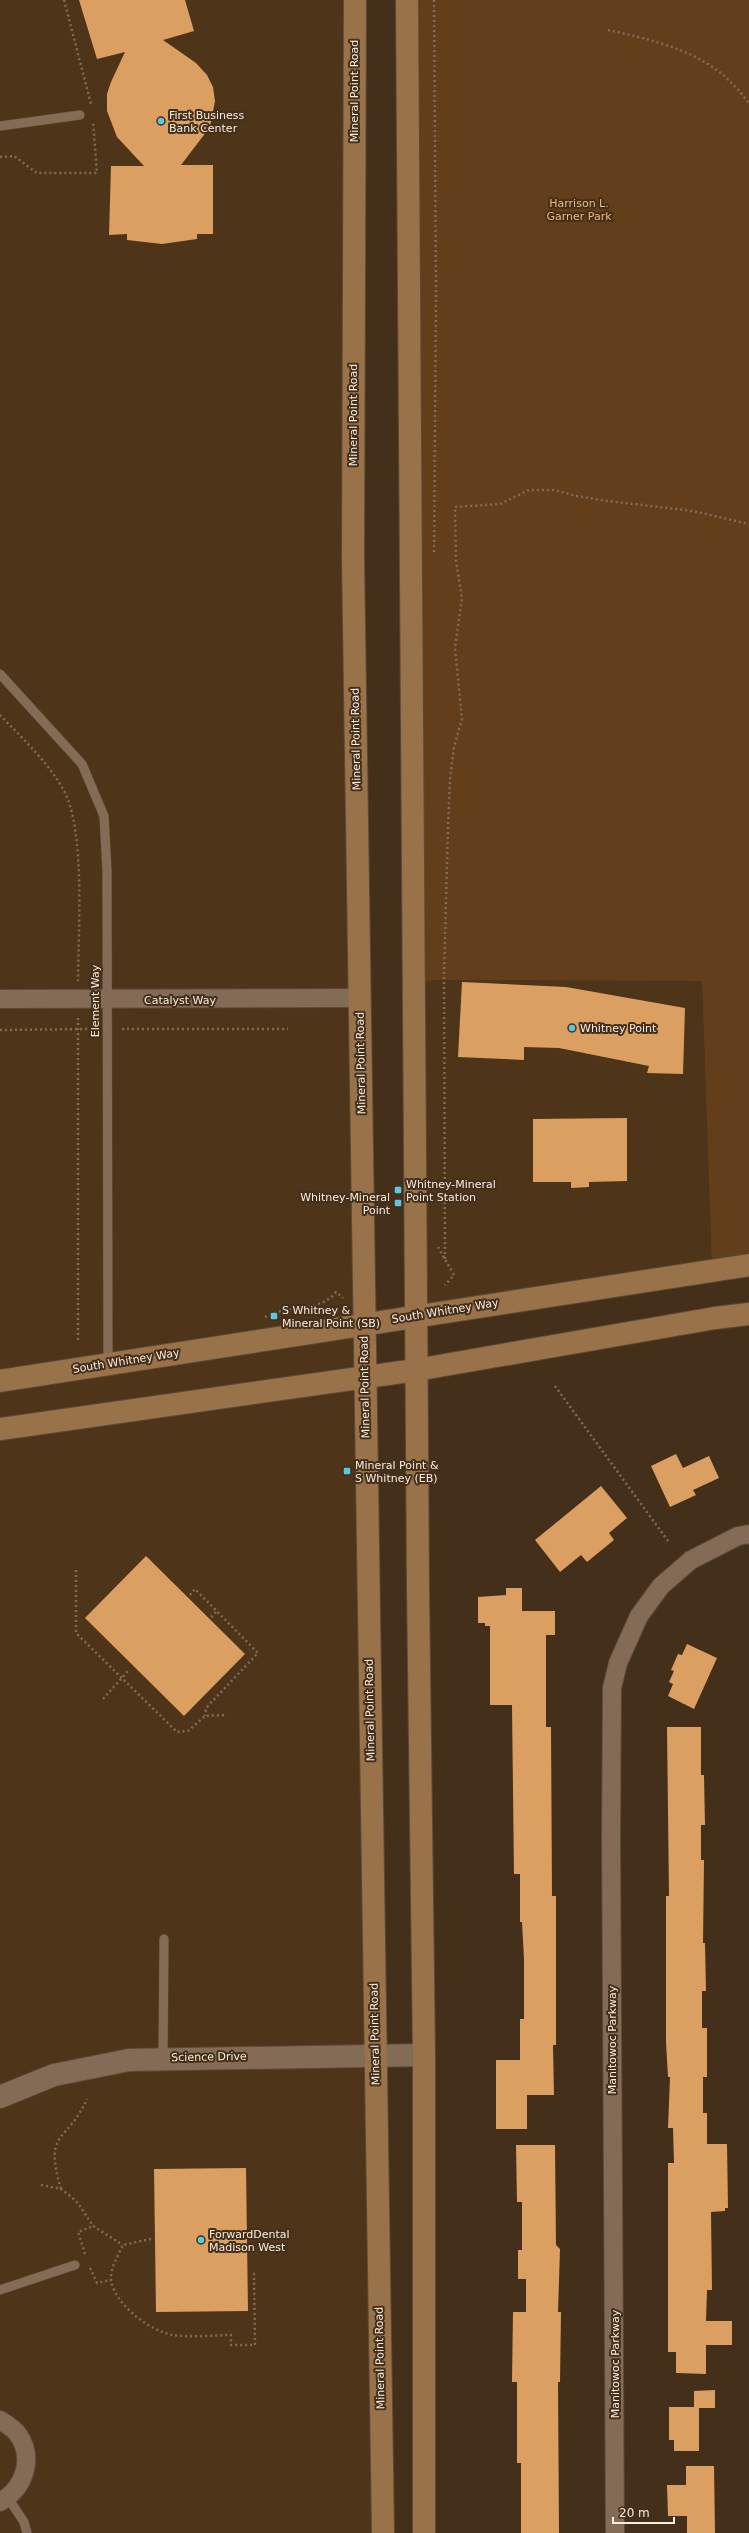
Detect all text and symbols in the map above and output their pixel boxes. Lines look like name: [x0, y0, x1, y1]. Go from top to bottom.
street label: Mineral Point Road: [348, 40, 361, 142]
place label: First Business Bank Center: [169, 109, 244, 135]
marker: First Business Bank Center: [156, 116, 166, 126]
park label: Harrison L. Garner Park: [546, 197, 612, 223]
street label: Mineral Point Road: [347, 364, 360, 466]
street label: Mineral Point Road: [349, 688, 363, 790]
street label: Element Way: [89, 964, 102, 1037]
street label: Catalyst Way: [144, 994, 216, 1007]
street label: Mineral Point Road: [354, 1012, 368, 1114]
place label: Whitney Point: [580, 1022, 657, 1035]
marker: Whitney Point: [567, 1023, 577, 1033]
place label: Whitney-Mineral Point Station: [406, 1178, 496, 1204]
marker: Whitney-Mineral Point Station: [393, 1185, 403, 1195]
place label: Whitney-Mineral Point: [300, 1191, 391, 1217]
marker: Whitney-Mineral Point: [393, 1198, 403, 1208]
street label: South Whitney Way: [391, 1296, 500, 1326]
place label: S Whitney & Mineral Point (SB): [282, 1304, 380, 1330]
marker: S Whitney & Mineral Point (SB): [269, 1311, 279, 1321]
street label: Mineral Point Road: [358, 1336, 372, 1438]
street label: South Whitney Way: [72, 1346, 181, 1376]
place label: Mineral Point & S Whitney (EB): [355, 1459, 439, 1485]
marker: Mineral Point & S Whitney (EB): [342, 1466, 352, 1476]
street label: Mineral Point Road: [363, 1659, 377, 1761]
street label: Mineral Point Road: [368, 1983, 382, 2085]
street label: Manitowoc Parkway: [606, 1985, 619, 2094]
street label: Science Drive: [171, 2050, 247, 2064]
place label: ForwardDental Madison West: [209, 2228, 290, 2254]
marker: ForwardDental Madison West: [196, 2235, 206, 2245]
street label: Mineral Point Road: [373, 2307, 387, 2409]
street label: Manitowoc Parkway: [609, 2309, 622, 2418]
scale bar: [613, 2499, 674, 2525]
text: 20 m: [619, 2506, 650, 2520]

